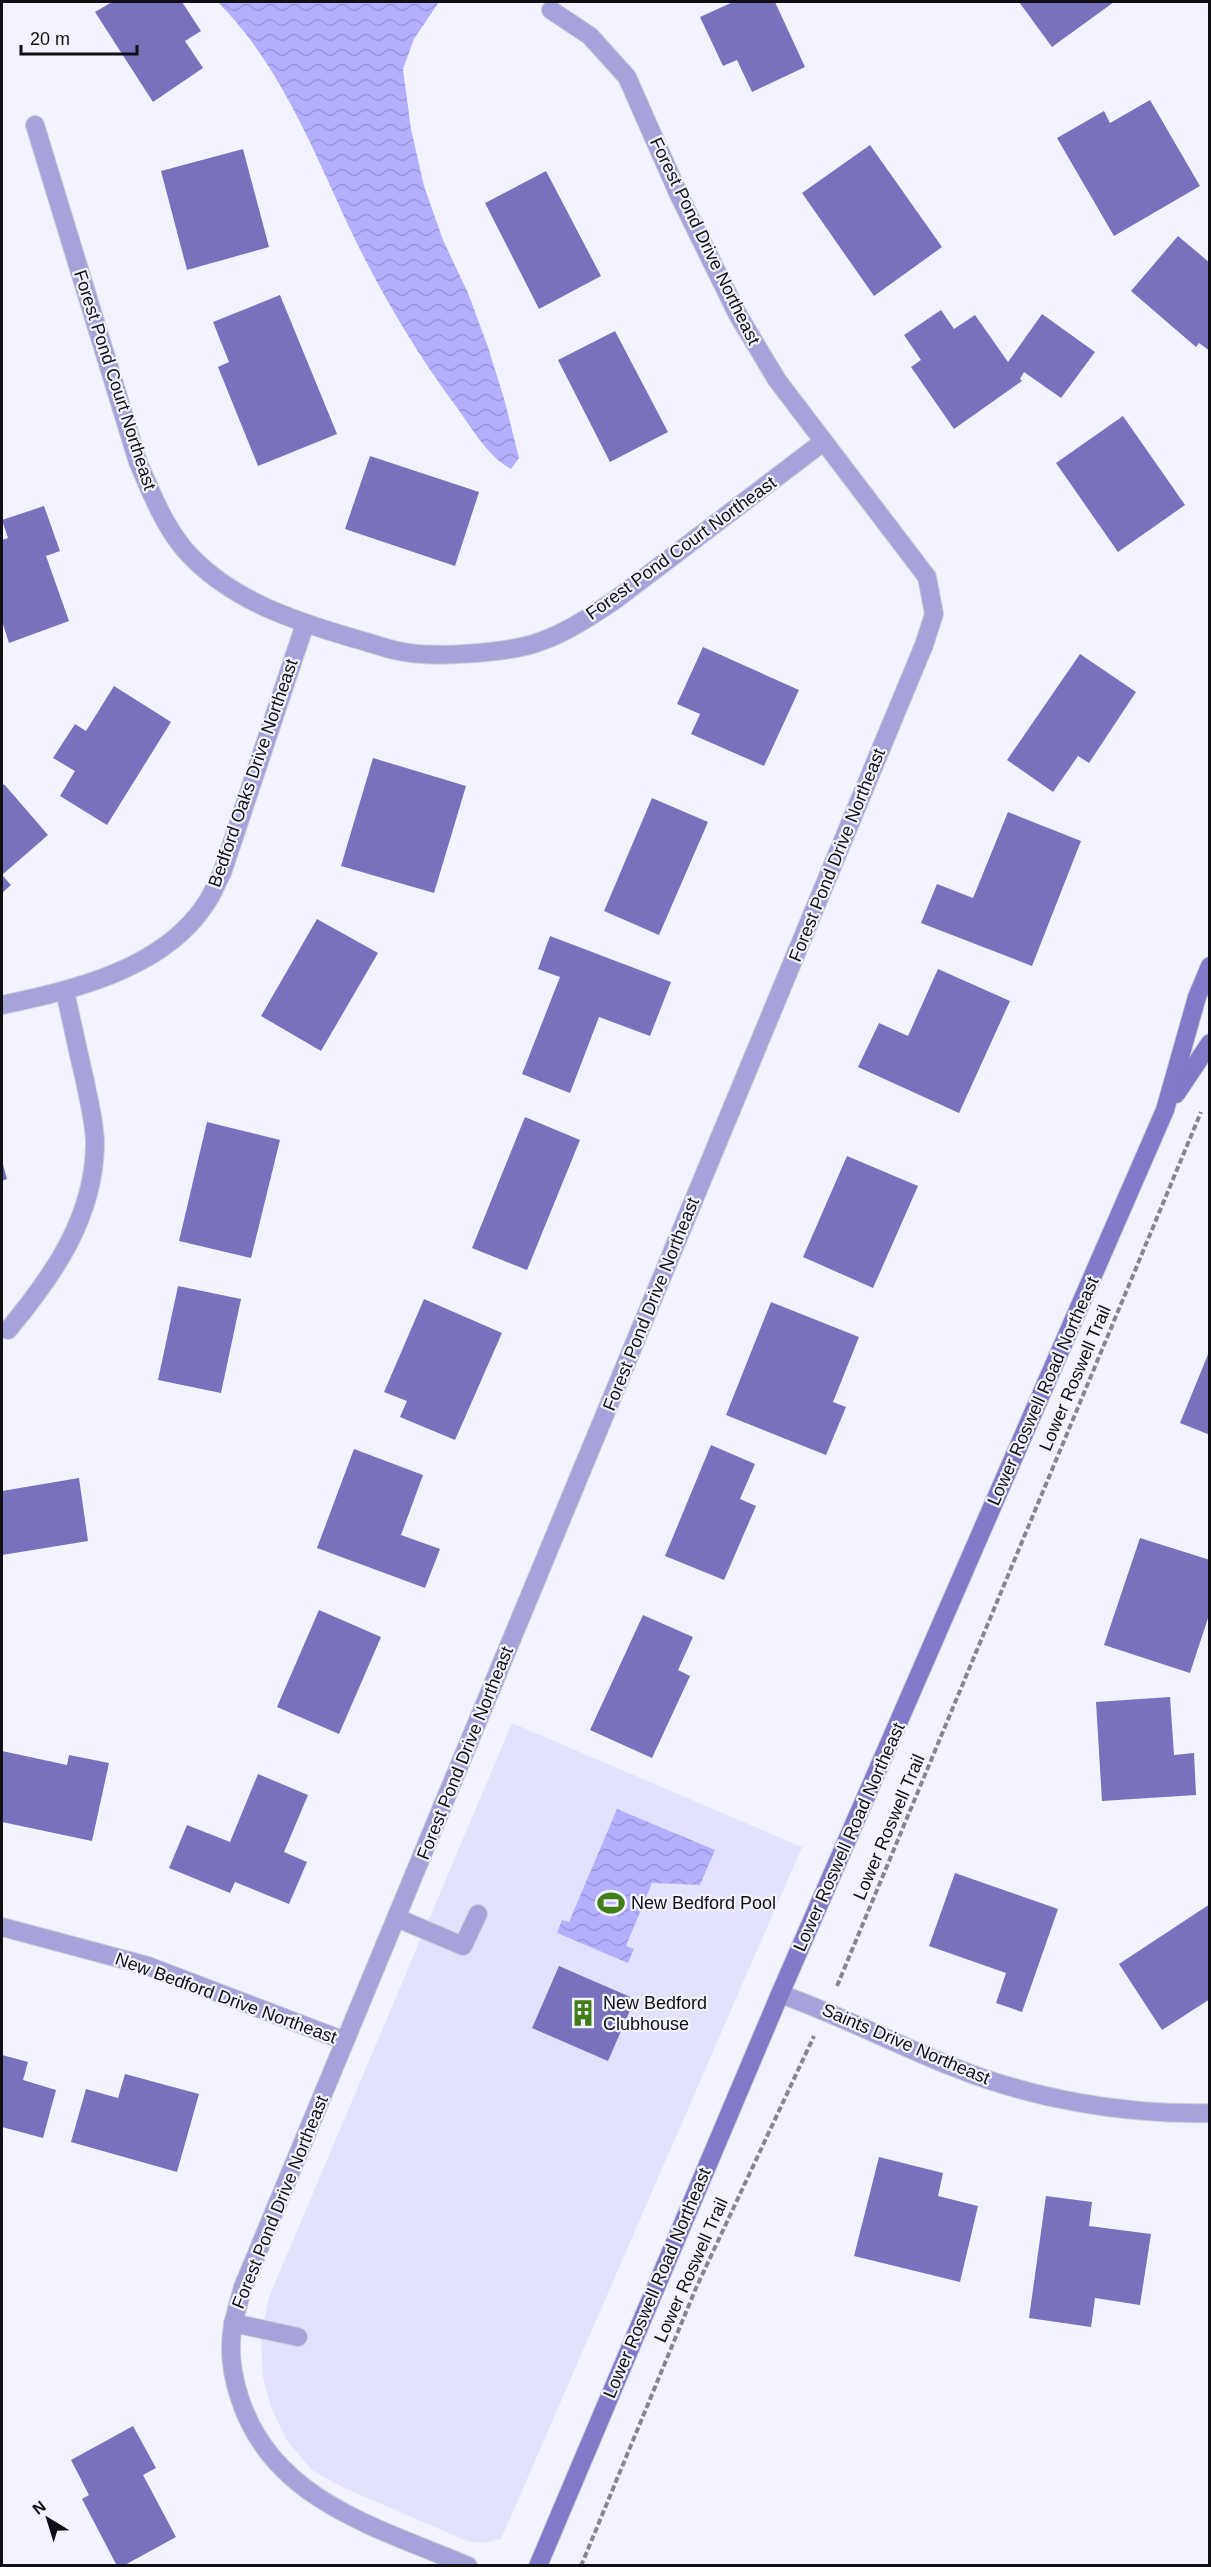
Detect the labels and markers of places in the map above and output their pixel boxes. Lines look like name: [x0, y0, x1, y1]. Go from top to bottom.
sports icon: New Bedford Pool: [596, 1888, 626, 1918]
place label: New Bedford Pool: [631, 1893, 776, 1913]
place label: New Bedford Clubhouse: [603, 1993, 707, 2034]
building icon: New Bedford Clubhouse: [568, 1998, 598, 2028]

